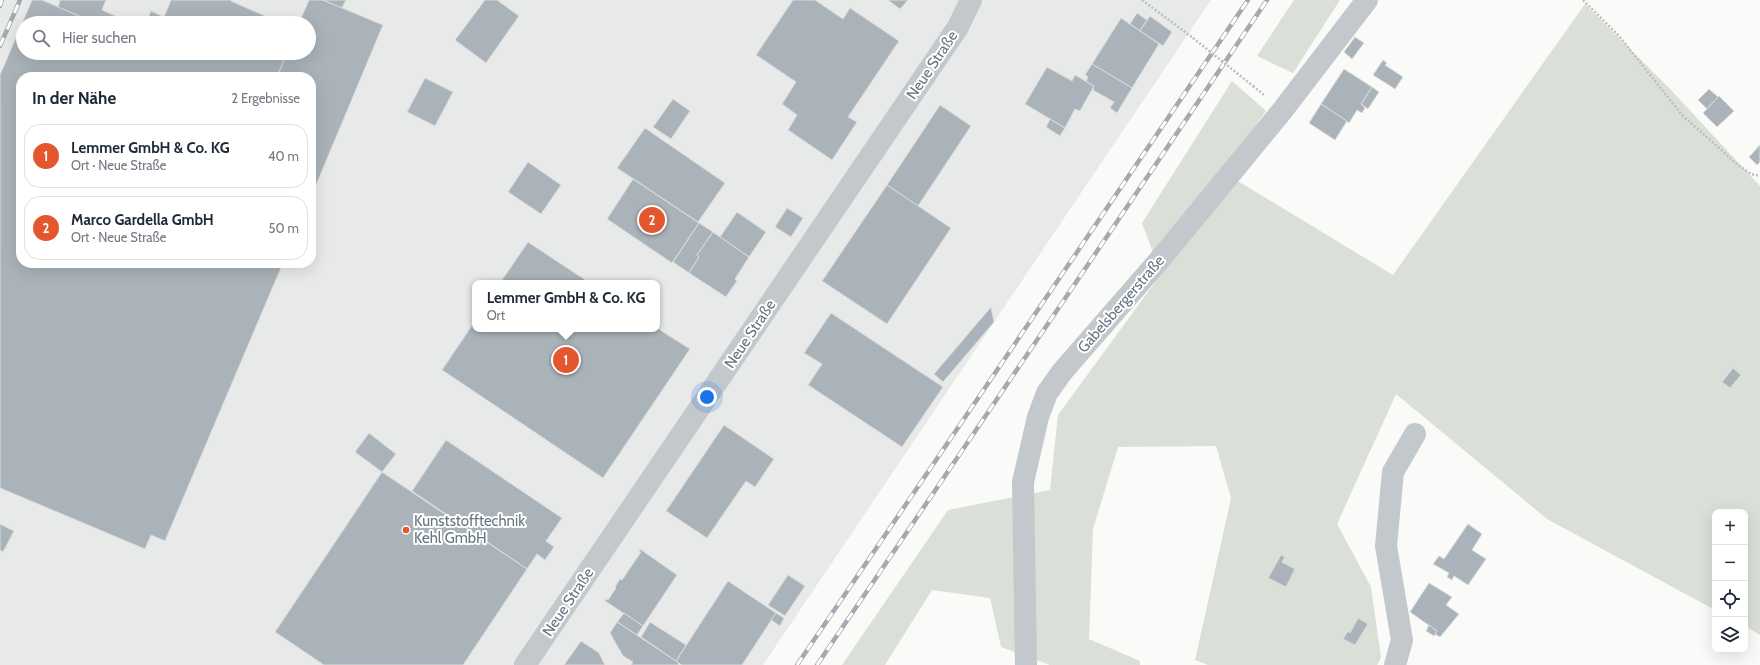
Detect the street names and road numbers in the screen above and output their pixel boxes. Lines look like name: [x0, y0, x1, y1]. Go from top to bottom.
street label: Neue Straße: [903, 27, 962, 103]
street label: Gabelsbergerstraße: [1074, 251, 1168, 356]
street label: Neue Straße: [721, 296, 780, 372]
street label: Neue Straße: [539, 564, 598, 640]

